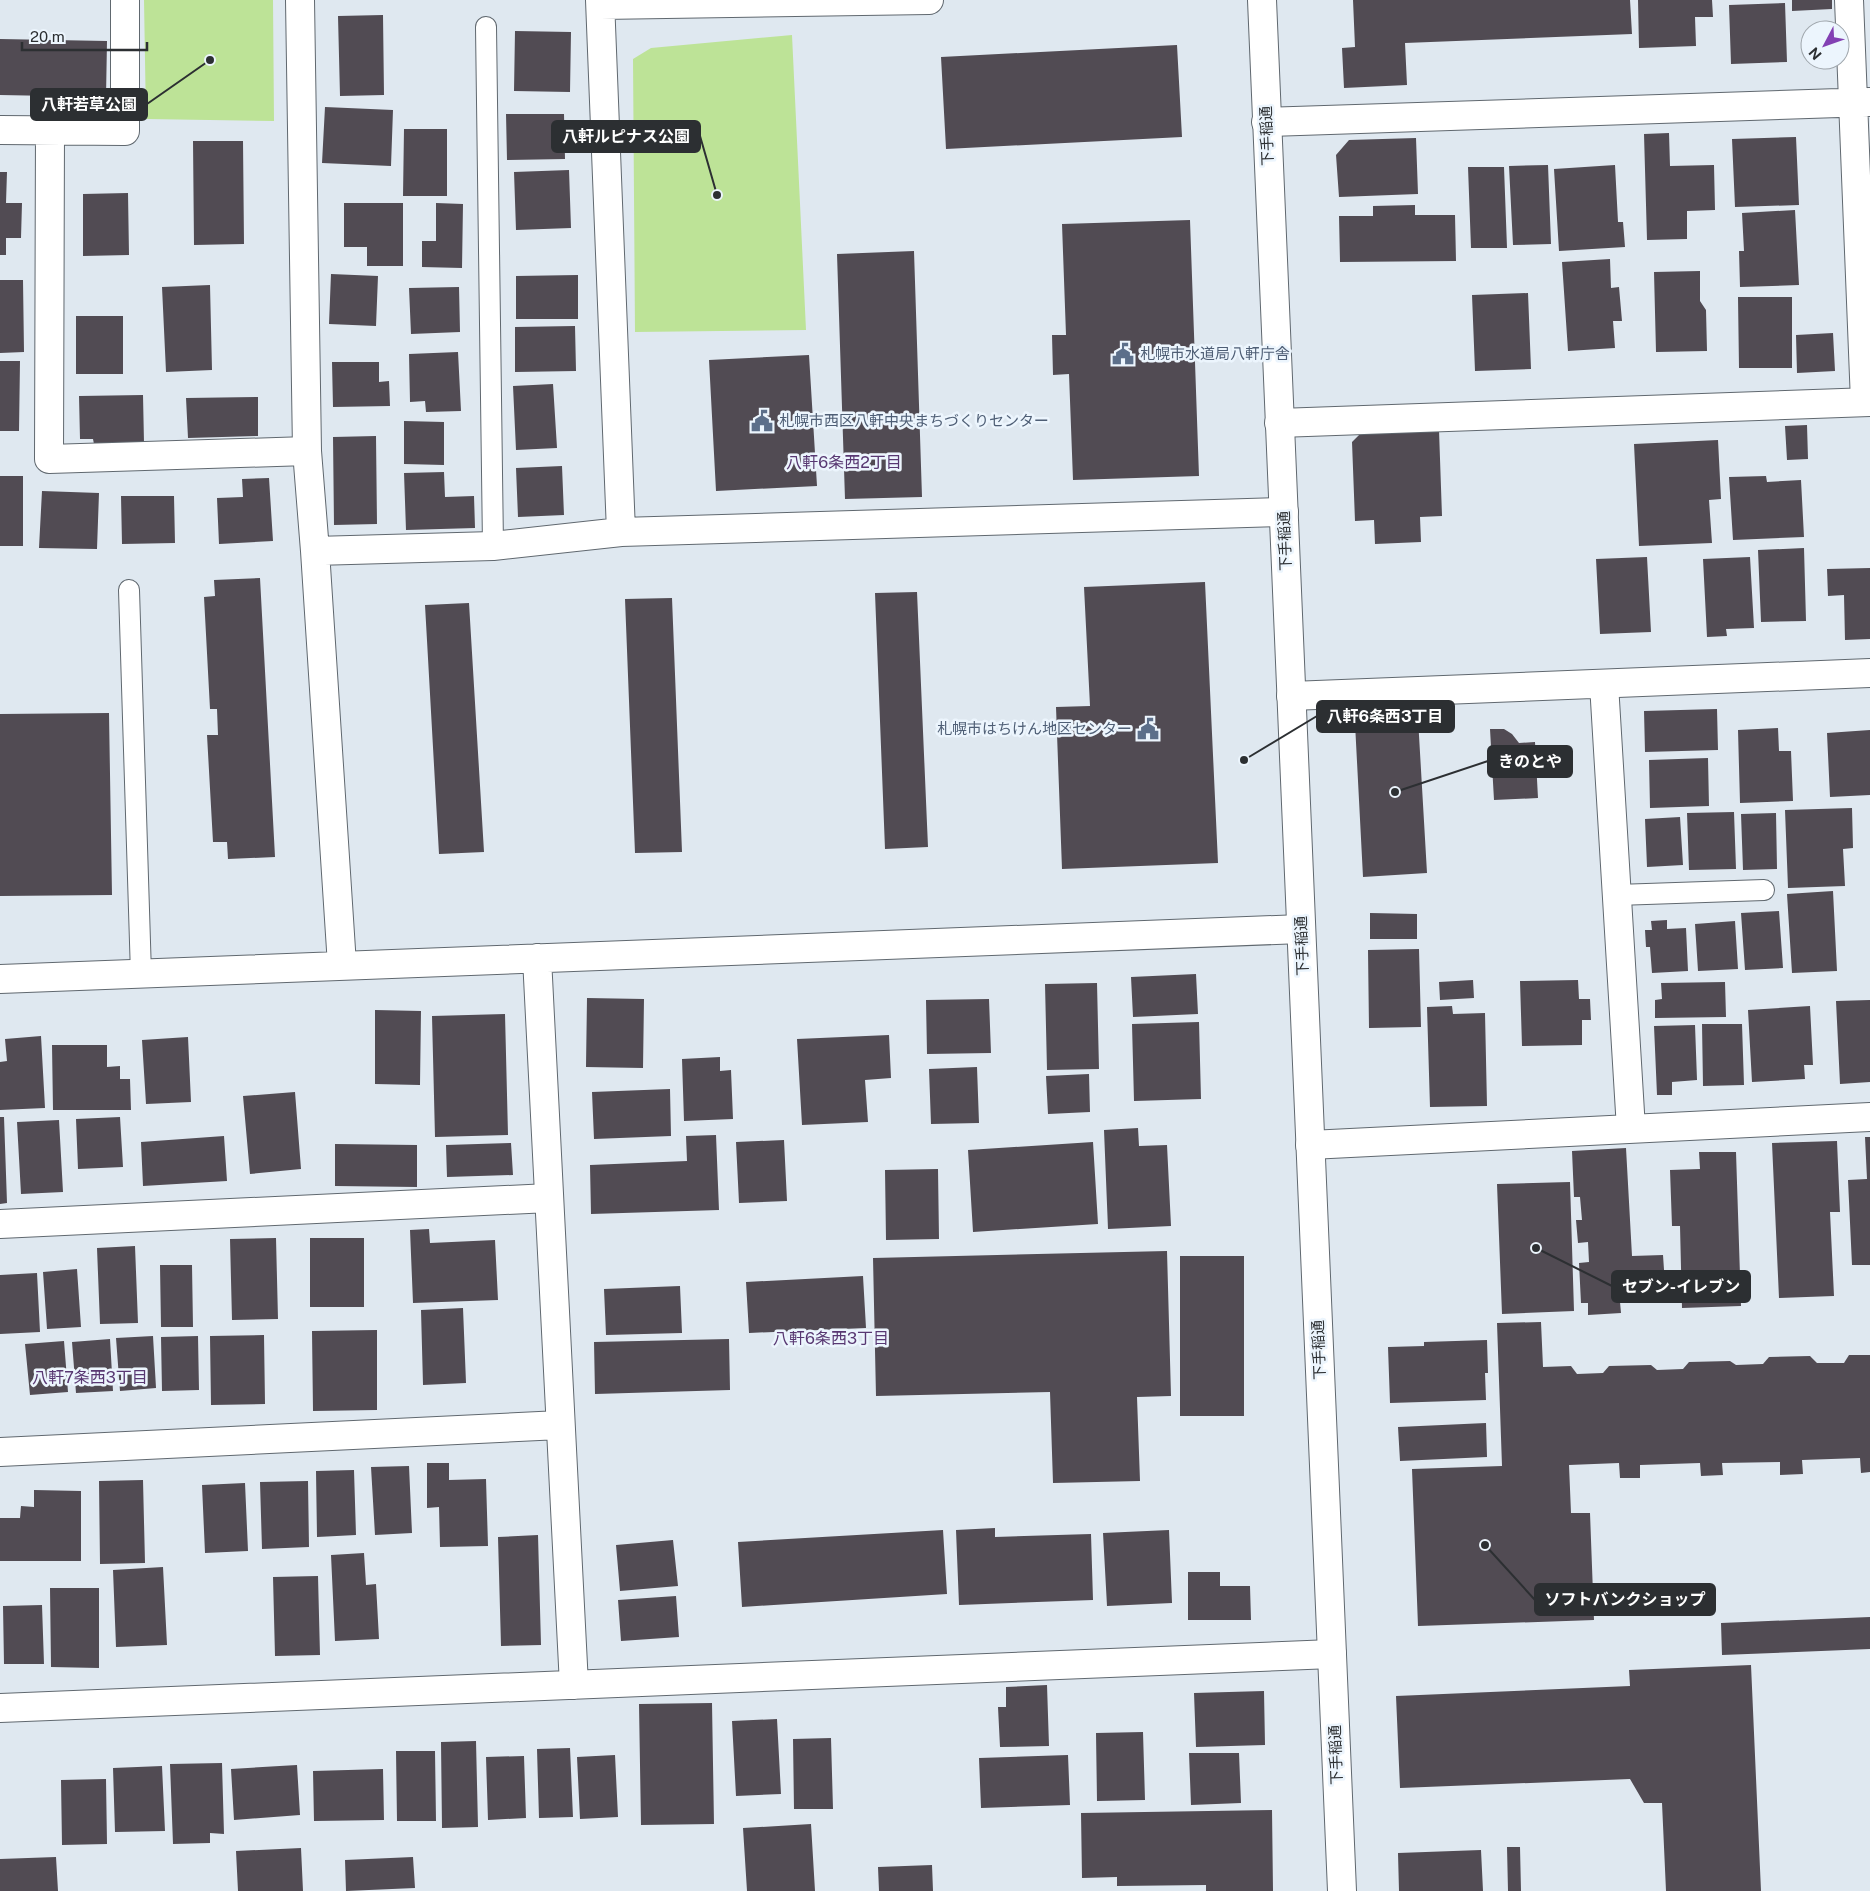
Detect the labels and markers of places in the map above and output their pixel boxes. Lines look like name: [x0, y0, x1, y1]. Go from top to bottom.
callout: 八軒若草公園: [31, 89, 147, 120]
callout: 八軒ルピナス公園: [552, 121, 700, 152]
public building icon: 札幌市水道局八軒庁舎: [1110, 341, 1136, 367]
place label: 札幌市水道局八軒庁舎: [1140, 345, 1290, 362]
public building icon: 札幌市西区八軒中央まちづくりセンター: [749, 408, 775, 434]
place label: 札幌市西区八軒中央まちづくりセンター: [779, 412, 1049, 429]
callout: 八軒6条西3丁目: [1317, 701, 1454, 732]
public building icon: 札幌市はちけん地区センター: [1135, 716, 1161, 742]
place label: 札幌市はちけん地区センター: [937, 720, 1132, 737]
callout: きのとや: [1488, 746, 1572, 777]
callout: セブン-イレブン: [1612, 1271, 1750, 1302]
callout: ソフトバンクショップ: [1535, 1584, 1715, 1615]

